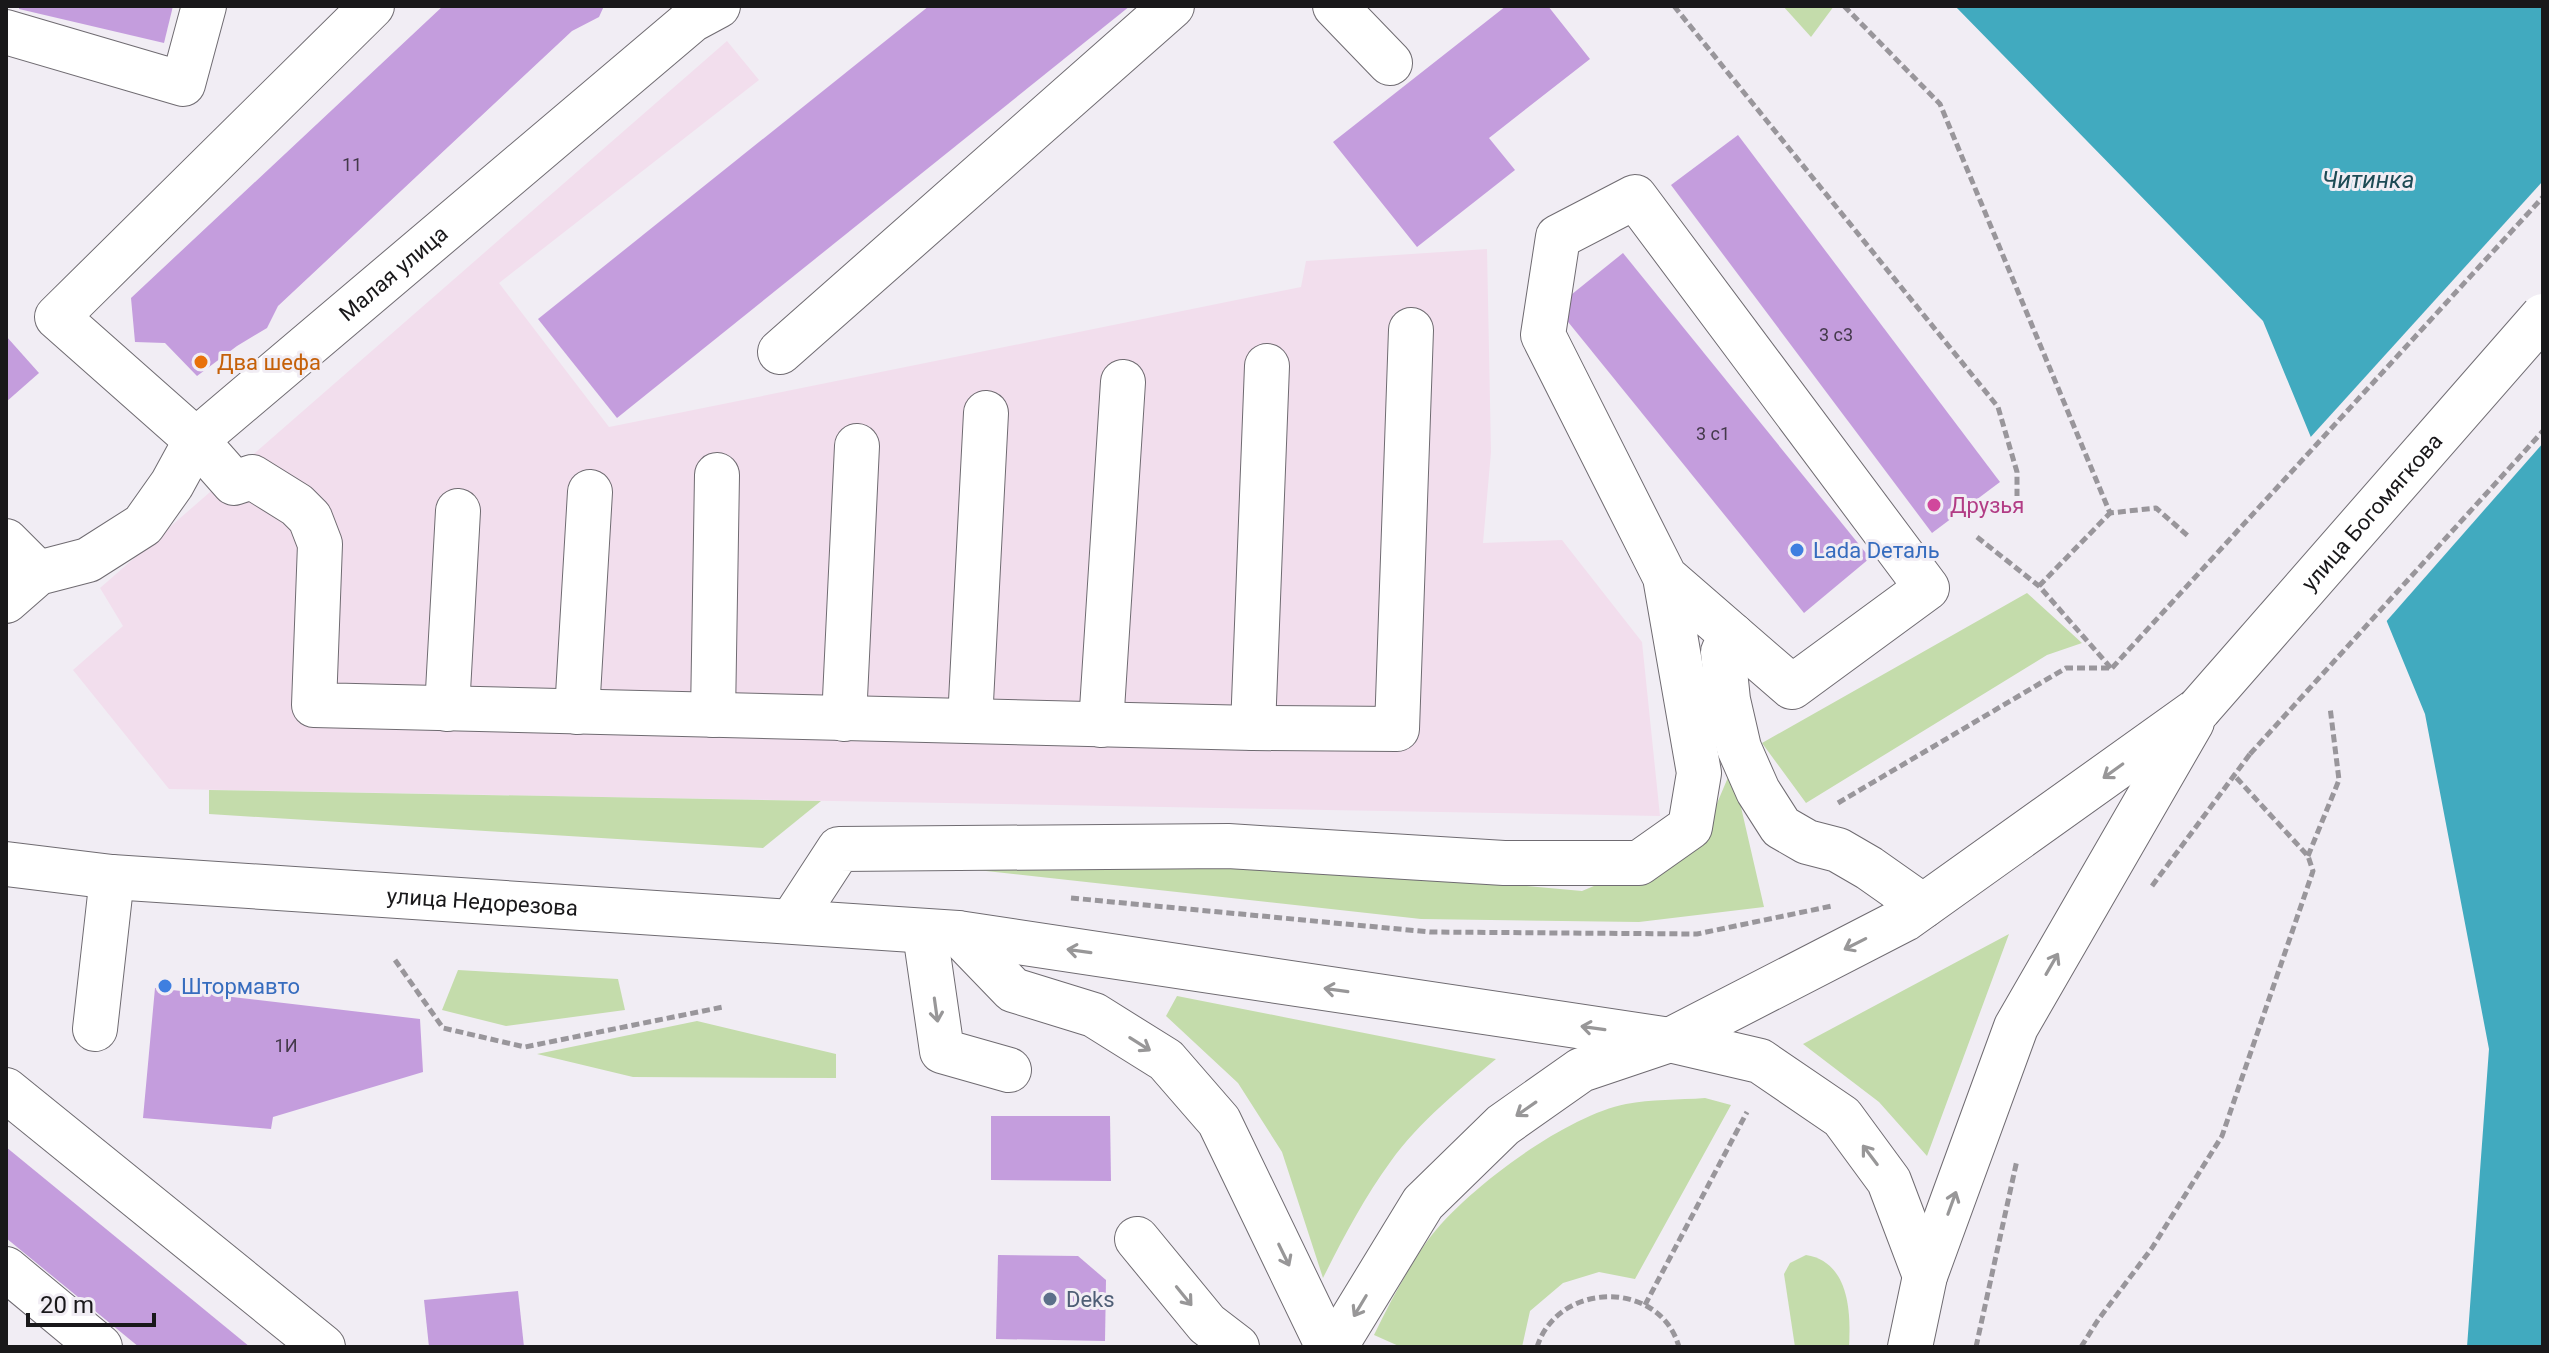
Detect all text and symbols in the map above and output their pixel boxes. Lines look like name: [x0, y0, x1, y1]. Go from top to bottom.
house number: 11: [342, 154, 362, 175]
water label: Читинка: [2322, 166, 2414, 194]
street label: Малая улица: [334, 220, 452, 326]
house number: 3 с3: [1819, 324, 1853, 345]
place label: Два шефа: [217, 350, 321, 375]
marker: Два шефа: [192, 353, 210, 371]
house number: 3 с1: [1696, 423, 1730, 444]
street label: улица Богомягкова: [2296, 428, 2447, 595]
place label: Друзья: [1950, 493, 2024, 518]
marker: Друзья: [1925, 496, 1943, 514]
place label: Lada Dеталь: [1813, 538, 1940, 563]
marker: Lada Dеталь: [1788, 541, 1806, 559]
one-way arrow: [2102, 763, 2124, 779]
street label: улица Недорезова: [386, 883, 579, 920]
one-way arrow: [1843, 937, 1867, 953]
one-way arrow: [1067, 943, 1092, 958]
one-way arrow: [2044, 953, 2060, 976]
place label: Штормавто: [181, 974, 300, 999]
marker: Штормавто: [156, 977, 174, 995]
one-way arrow: [1324, 982, 1349, 997]
one-way arrow: [929, 997, 944, 1022]
one-way arrow: [1581, 1020, 1606, 1035]
house number: 1И: [275, 1035, 297, 1056]
one-way arrow: [1128, 1036, 1151, 1052]
one-way arrow: [1515, 1101, 1537, 1117]
one-way arrow: [1862, 1145, 1879, 1166]
one-way arrow: [1946, 1191, 1960, 1216]
one-way arrow: [1277, 1242, 1292, 1266]
scale bar: [28, 1277, 154, 1327]
one-way arrow: [1175, 1286, 1193, 1306]
place label: Deks: [1066, 1287, 1115, 1312]
marker: Deks: [1041, 1290, 1059, 1308]
text: 20 m: [40, 1291, 94, 1319]
one-way arrow: [1352, 1294, 1368, 1317]

